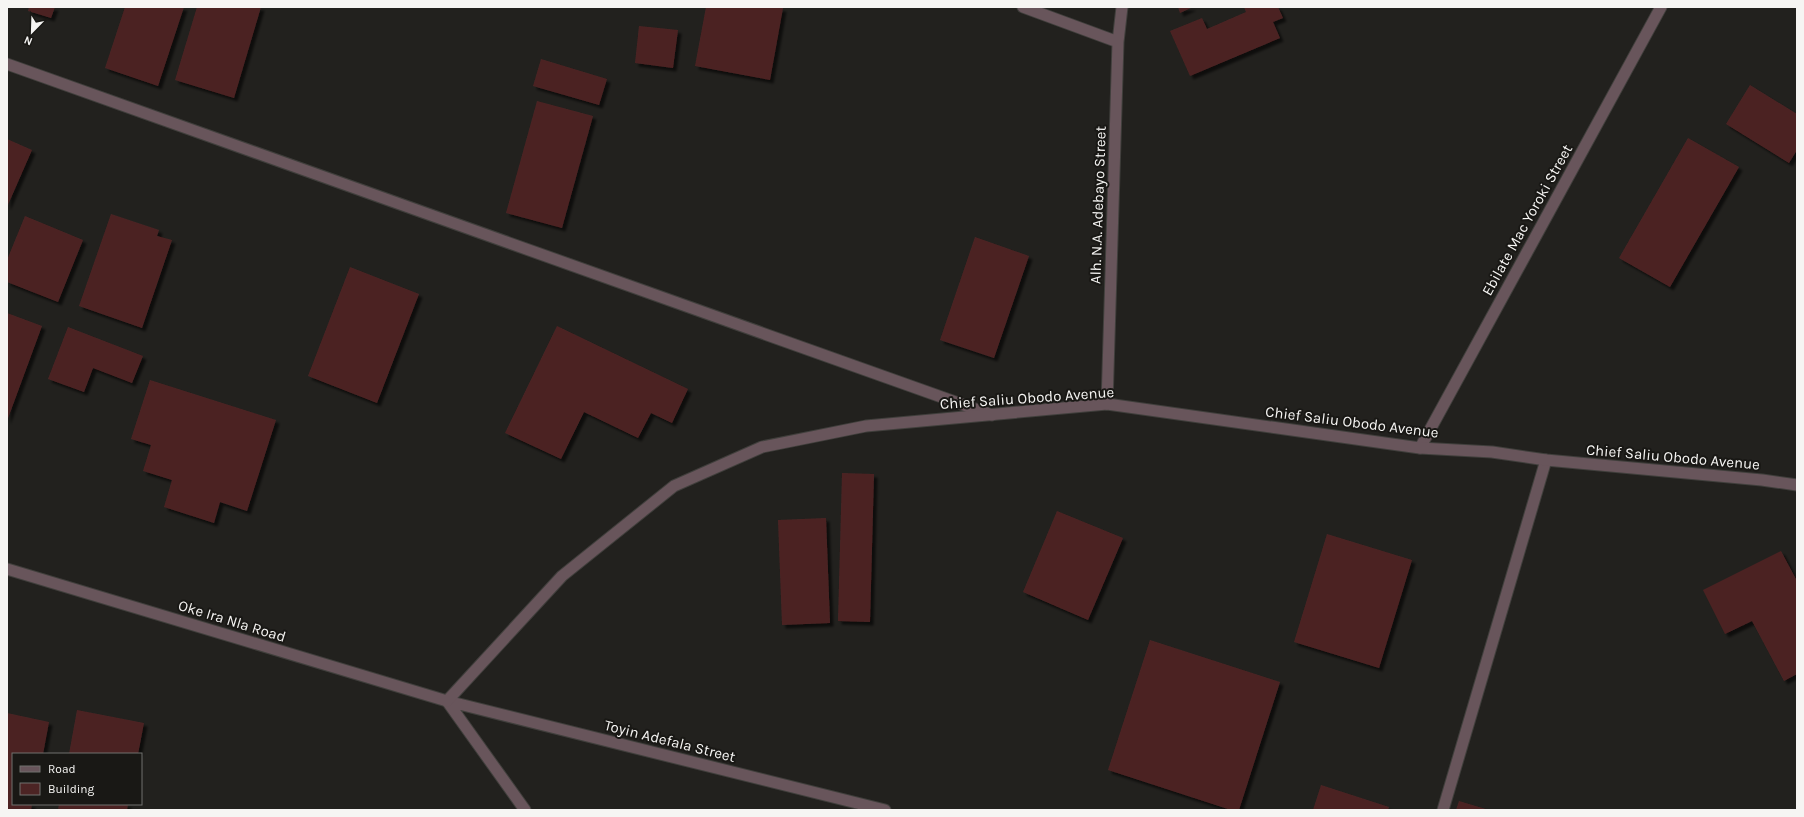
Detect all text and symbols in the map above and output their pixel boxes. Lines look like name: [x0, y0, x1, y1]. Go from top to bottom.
north arrow: [12, 12, 52, 52]
text: N: [22, 33, 34, 48]
street label: Alh. N.A. Adebayo Street: [1086, 125, 1110, 284]
street label: Ebilate Mac Yoroki Street: [1478, 141, 1576, 299]
street label: Chief Saliu Obodo Avenue: [939, 383, 1115, 413]
street label: Chief Saliu Obodo Avenue: [1264, 402, 1440, 442]
street label: Chief Saliu Obodo Avenue: [1585, 440, 1761, 474]
street label: Oke Ira Nla Road: [176, 596, 288, 646]
street label: Toyin Adefala Street: [603, 716, 738, 766]
legend: [12, 753, 142, 805]
text: Road: [48, 762, 76, 776]
text: Building: [48, 782, 95, 796]

